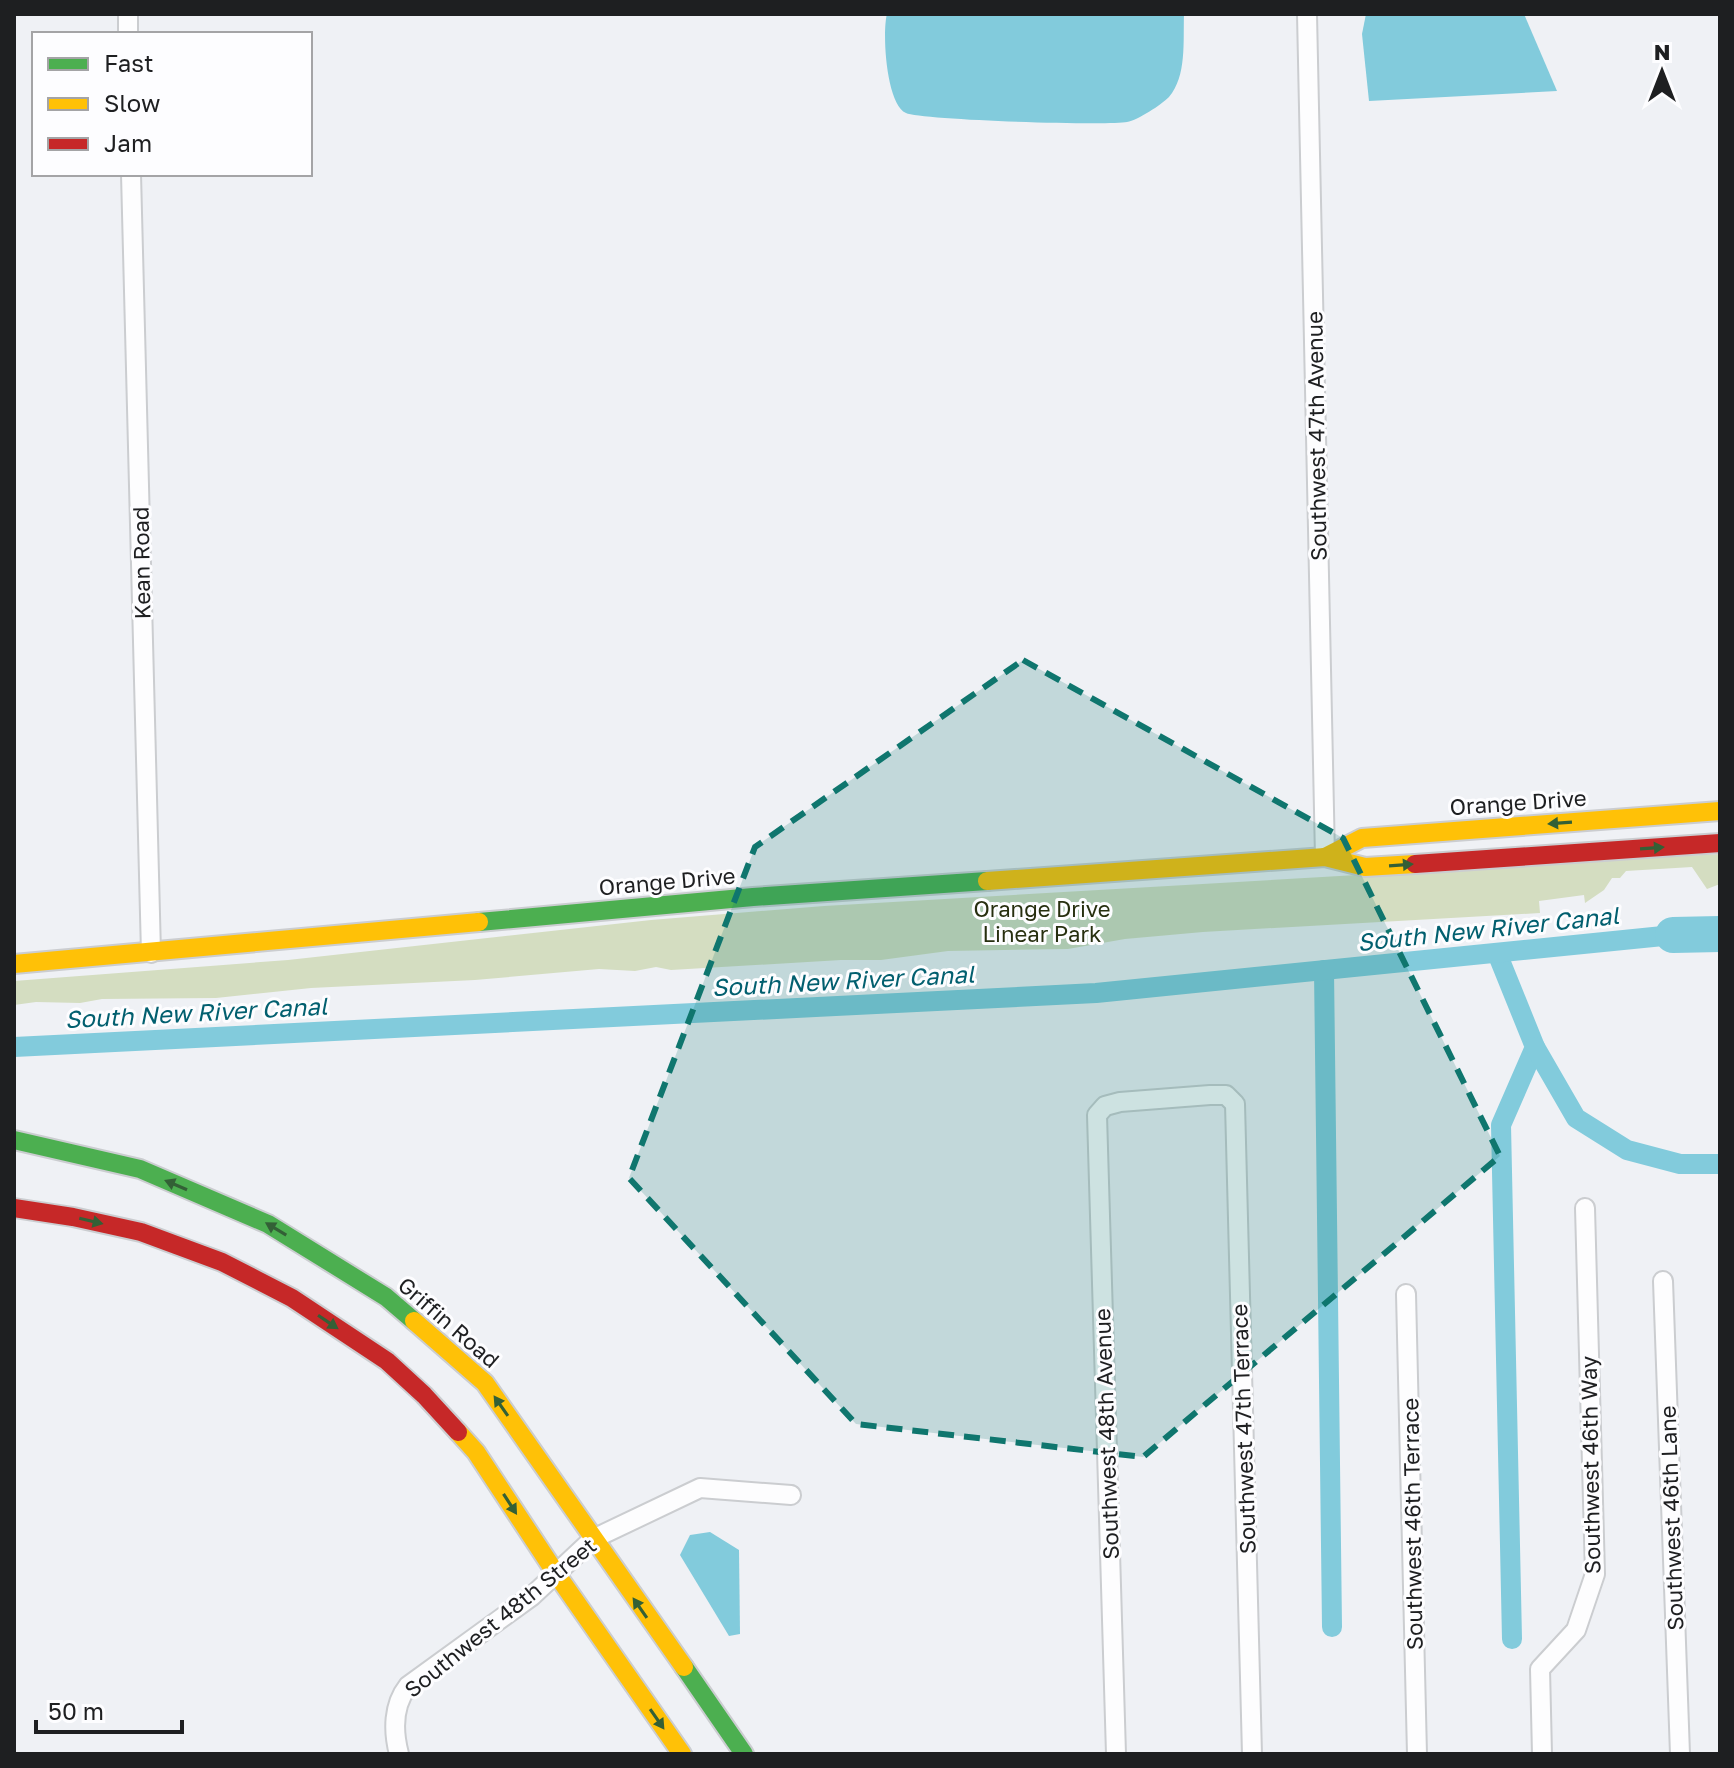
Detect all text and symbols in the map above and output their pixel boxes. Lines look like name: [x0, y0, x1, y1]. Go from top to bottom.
legend: [32, 32, 312, 176]
north arrow: [1622, 32, 1702, 112]
text: N: [1654, 38, 1670, 65]
text: Fast: [104, 48, 154, 77]
text: Slow: [104, 88, 160, 117]
text: Jam: [104, 128, 152, 157]
street label: Southwest 47th Avenue: [1300, 311, 1332, 561]
street label: Kean Road: [127, 506, 155, 620]
street label: Orange Drive: [1449, 784, 1587, 820]
one-way arrow: [1547, 817, 1572, 830]
one-way arrow: [1640, 841, 1665, 854]
one-way arrow: [1389, 858, 1414, 871]
street label: Orange Drive: [598, 862, 736, 900]
park label: Orange Drive Linear Park: [974, 895, 1110, 947]
water label: South New River Canal: [1356, 900, 1622, 956]
water label: South New River Canal: [711, 959, 976, 1001]
water label: South New River Canal: [64, 991, 329, 1033]
one-way arrow: [164, 1178, 188, 1191]
one-way arrow: [79, 1215, 104, 1228]
one-way arrow: [265, 1222, 287, 1236]
street label: Griffin Road: [393, 1271, 505, 1373]
street label: Southwest 47th Terrace: [1225, 1303, 1261, 1555]
street label: Southwest 48th Avenue: [1088, 1308, 1124, 1560]
one-way arrow: [318, 1314, 339, 1329]
street label: Southwest 46th Way: [1575, 1356, 1605, 1574]
one-way arrow: [494, 1396, 509, 1417]
street label: Southwest 46th Terrace: [1396, 1398, 1428, 1650]
street label: Southwest 46th Lane: [1654, 1405, 1688, 1631]
one-way arrow: [503, 1493, 517, 1515]
street label: Southwest 48th Street: [399, 1531, 601, 1703]
one-way arrow: [633, 1597, 648, 1618]
scale bar: [36, 1684, 182, 1734]
text: 50 m: [48, 1696, 104, 1725]
one-way arrow: [649, 1708, 664, 1729]

